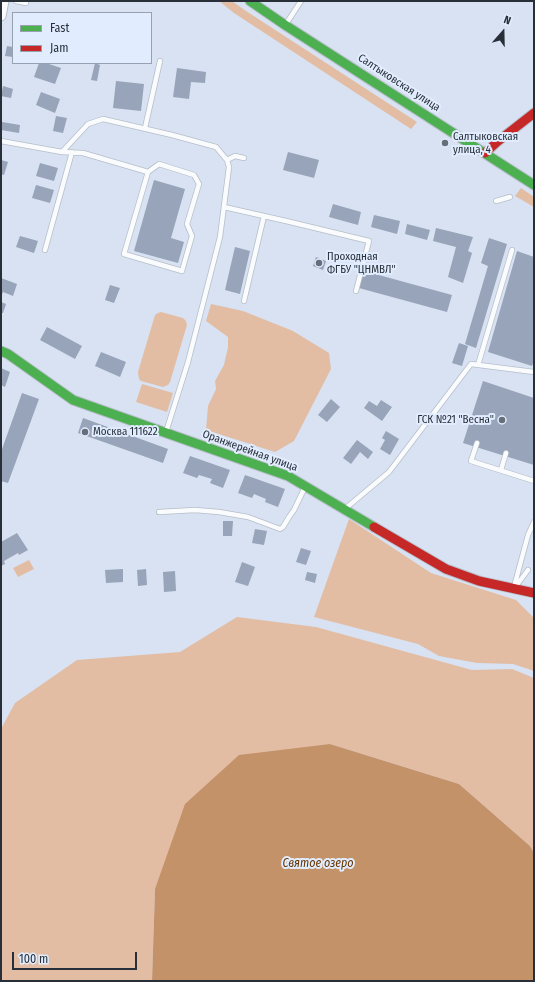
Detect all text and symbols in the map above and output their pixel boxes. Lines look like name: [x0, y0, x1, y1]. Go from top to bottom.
legend: [12, 12, 152, 64]
north arrow: [483, 12, 523, 52]
text: N: [502, 13, 513, 27]
text: Fast: [50, 21, 69, 35]
text: Jam: [50, 41, 68, 55]
street label: Салтыковская улица: [355, 52, 443, 114]
place label: Салтыковская улица, 4: [453, 130, 518, 156]
marker: Салтыковская улица, 4: [440, 138, 450, 148]
place label: Проходная ФГБУ "ЦНМВЛ": [327, 250, 396, 276]
marker: Проходная ФГБУ "ЦНМВЛ": [314, 258, 324, 268]
place label: ГСК №21 "Весна": [417, 413, 494, 427]
marker: ГСК №21 "Весна": [497, 415, 507, 425]
place label: Москва 111622: [93, 425, 157, 439]
marker: Москва 111622: [80, 427, 90, 437]
street label: Оранжерейная улица: [201, 428, 299, 474]
water label: Святое озеро: [282, 857, 354, 871]
scale bar: [14, 944, 139, 970]
text: 100 m: [19, 952, 48, 966]

